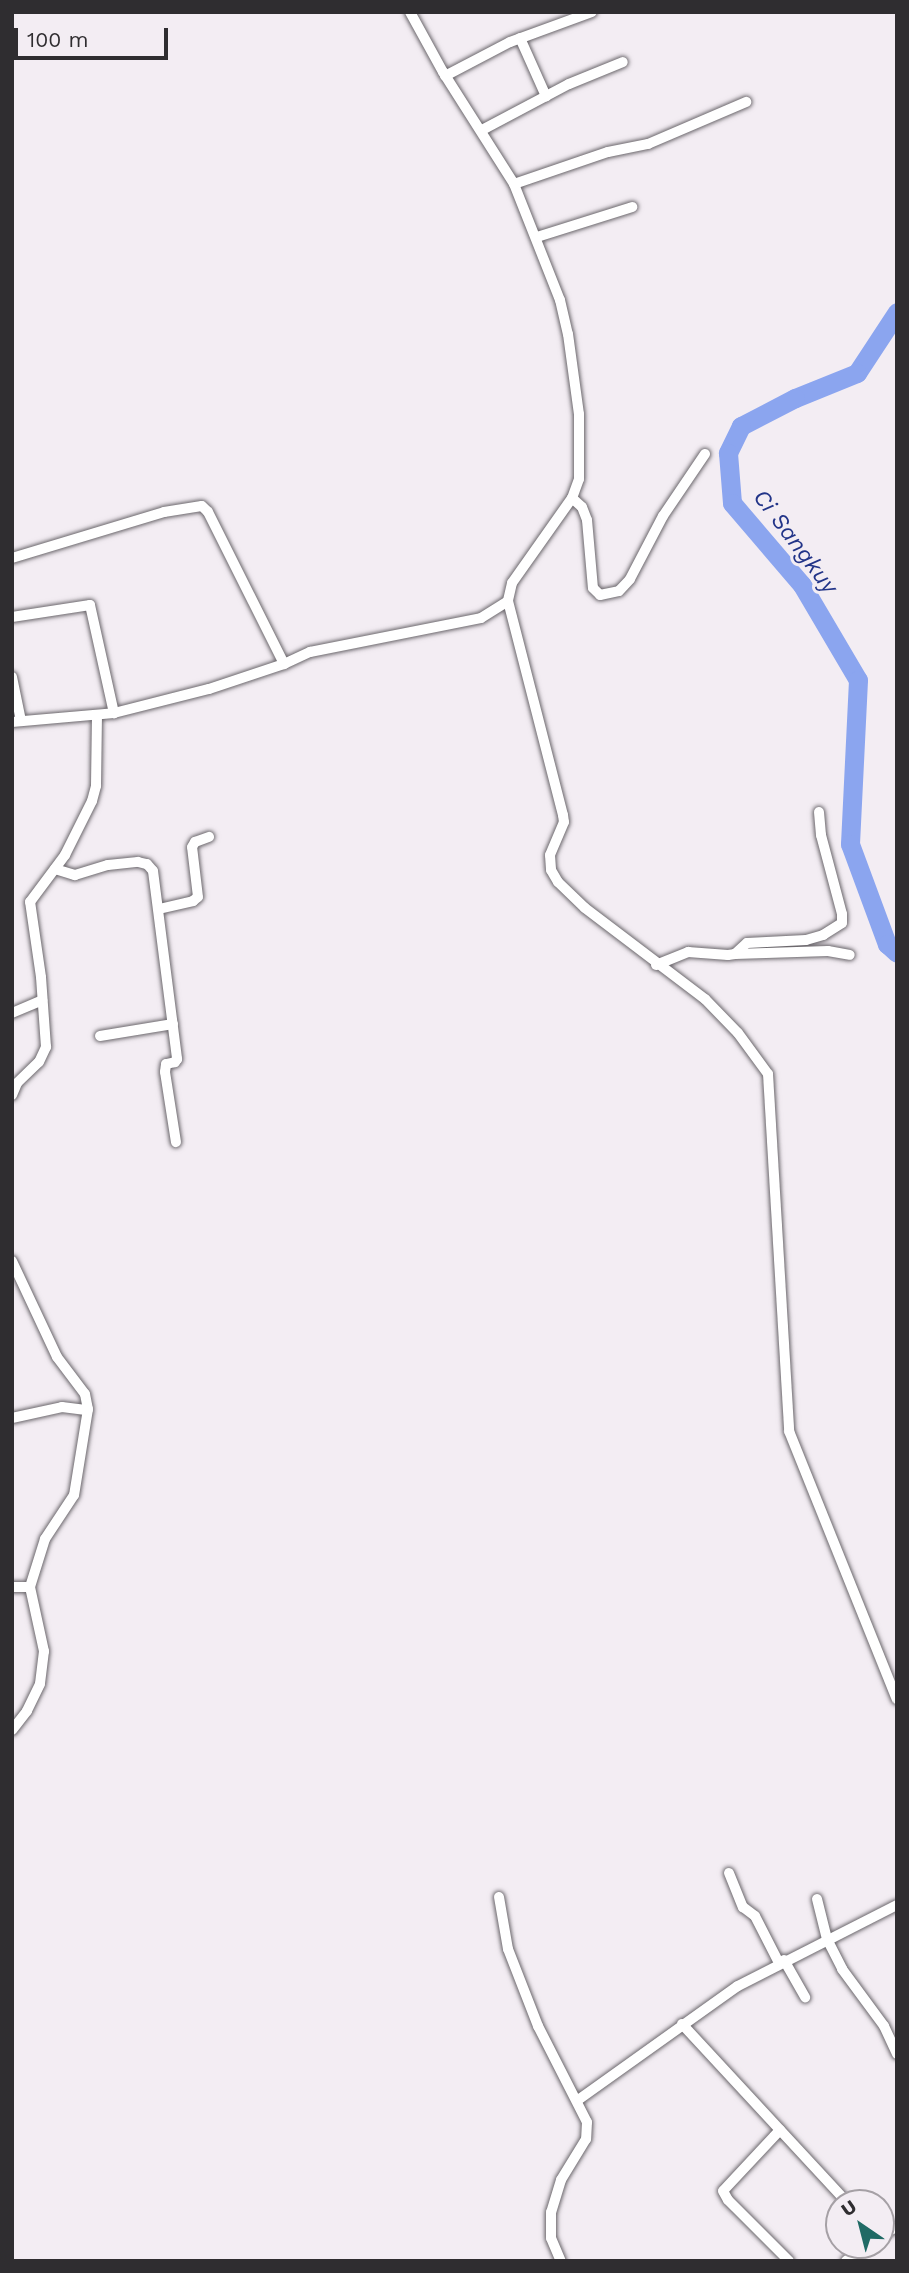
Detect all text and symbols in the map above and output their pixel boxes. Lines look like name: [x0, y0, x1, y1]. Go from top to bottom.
scale bar: [18, 14, 172, 58]
text: 100 m: [27, 27, 89, 52]
water label: Ci Sangkuy: [747, 484, 843, 600]
north arrow: [825, 2189, 895, 2259]
text: U: [837, 2195, 861, 2221]

